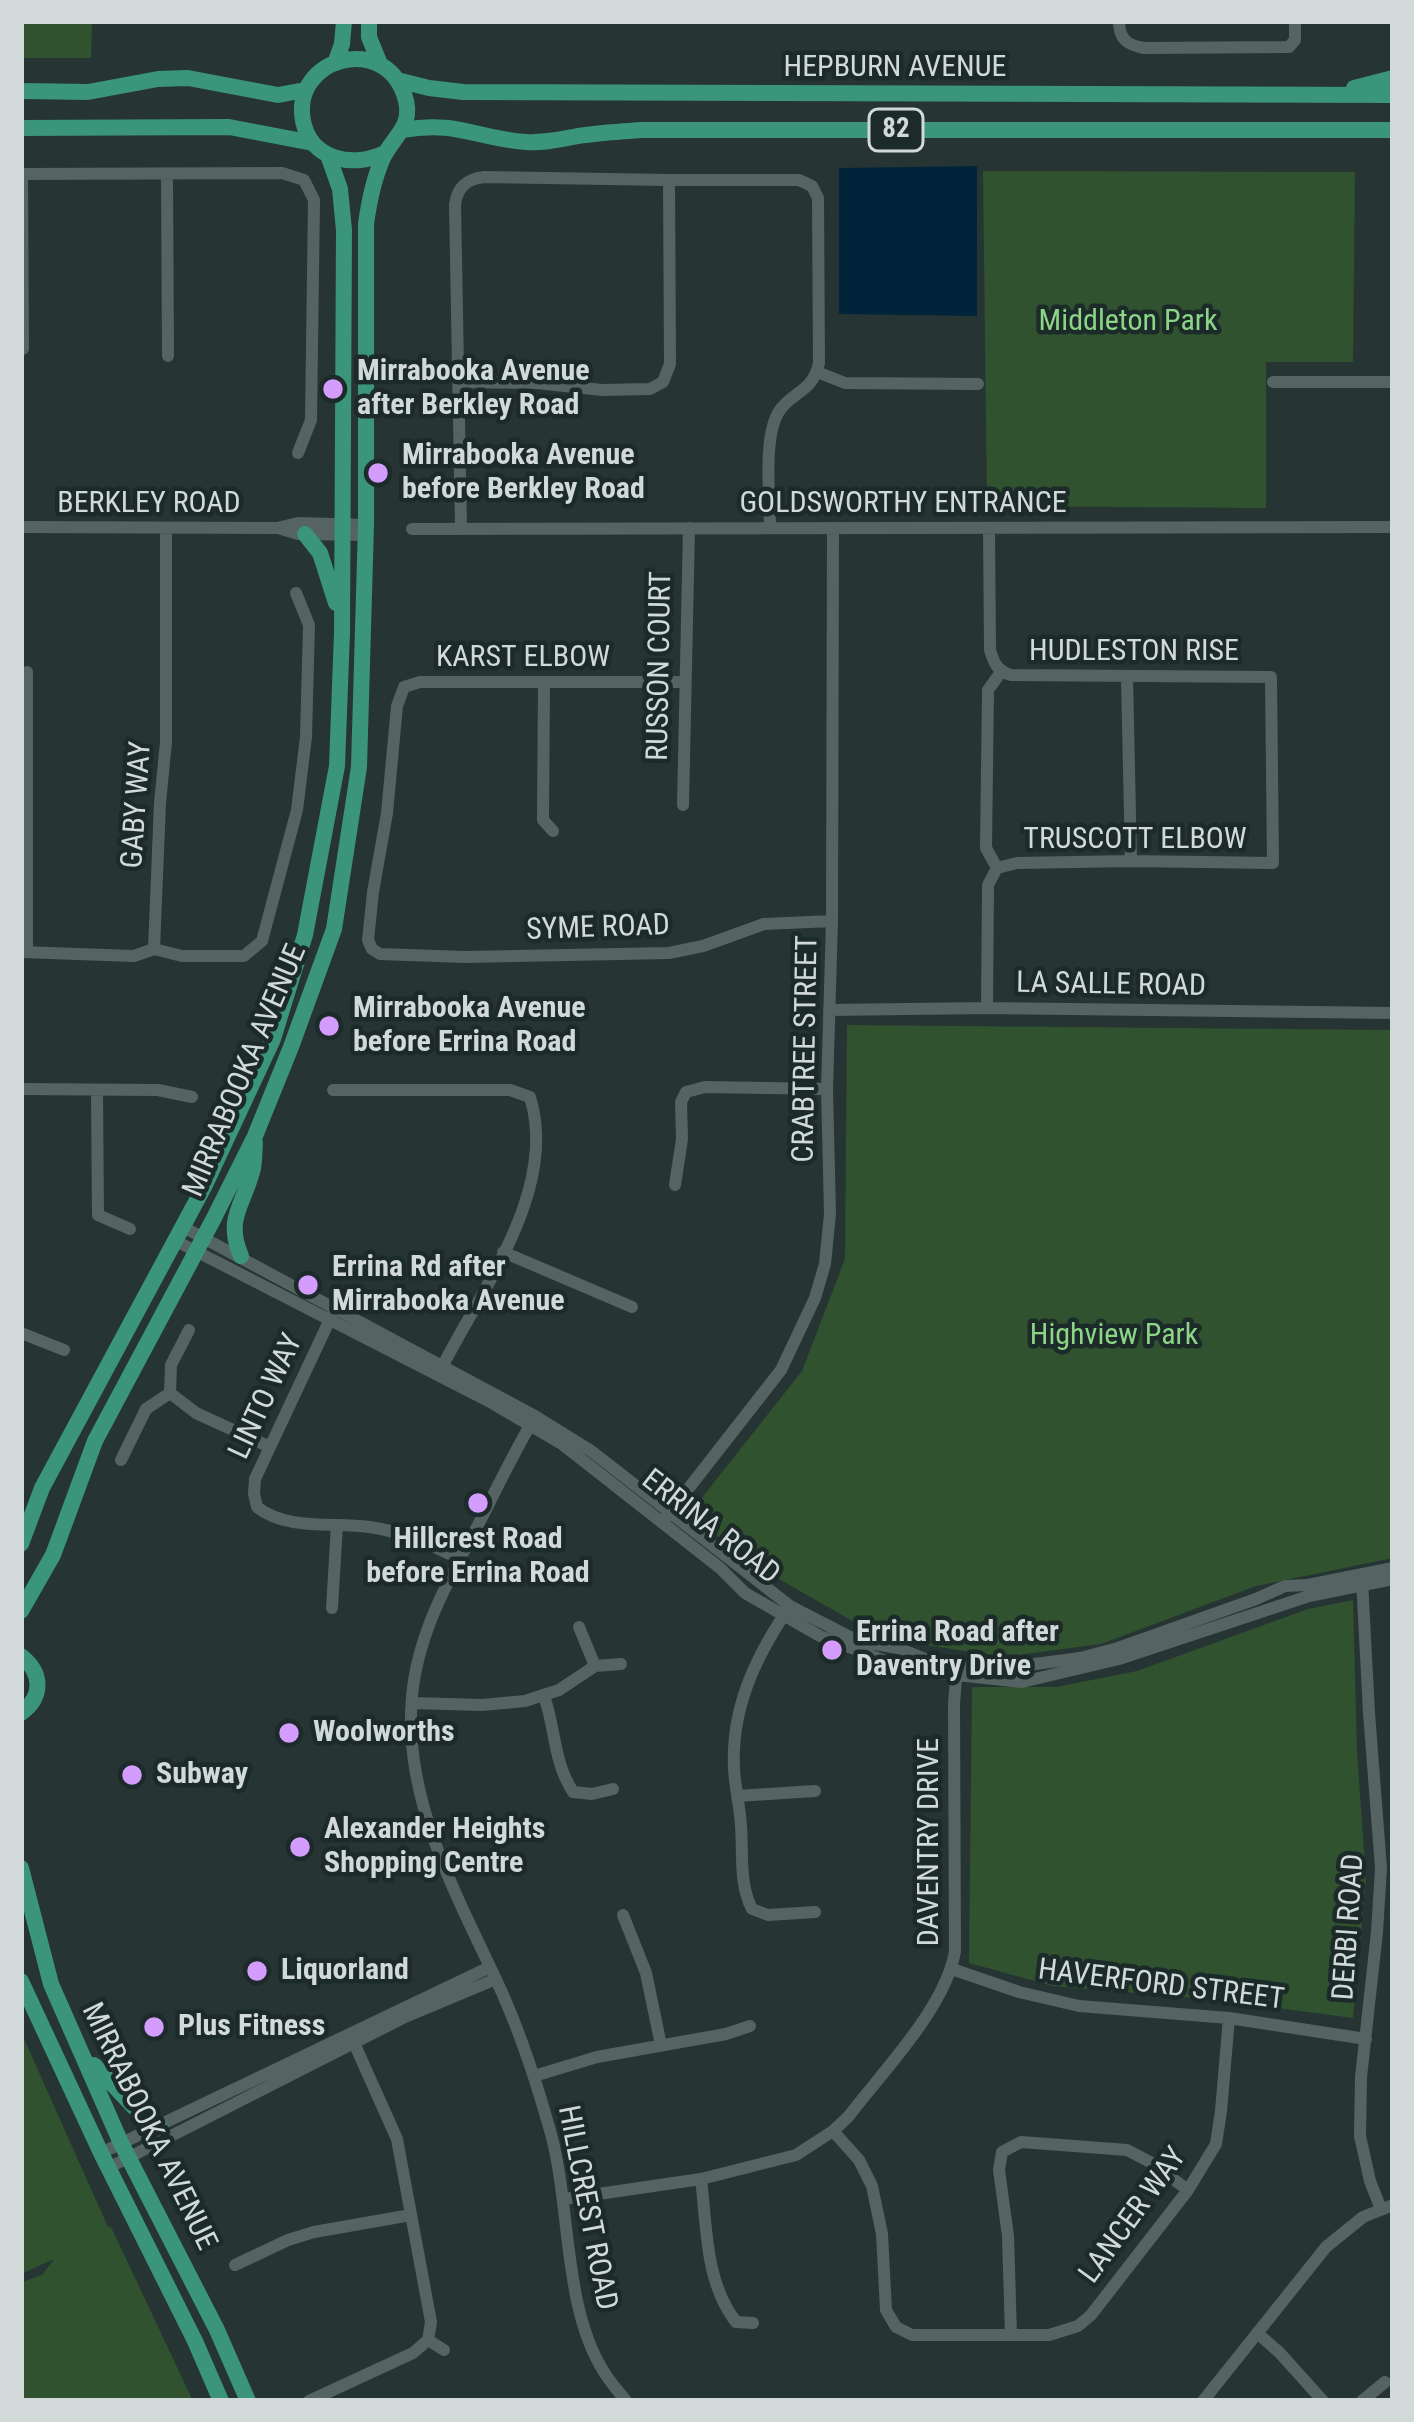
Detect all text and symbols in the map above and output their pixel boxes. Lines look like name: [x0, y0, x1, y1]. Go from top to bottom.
street label: HEPBURN AVENUE: [784, 50, 1006, 86]
road number: 82: [869, 109, 923, 151]
park label: Middleton Park: [1039, 304, 1217, 340]
place label: Mirrabooka Avenue after Berkley Road: [357, 354, 590, 424]
marker: Mirrabooka Avenue after Berkley Road: [320, 376, 346, 402]
place label: Mirrabooka Avenue before Berkley Road: [402, 438, 645, 508]
marker: Mirrabooka Avenue before Berkley Road: [365, 460, 391, 486]
street label: BERKLEY ROAD: [57, 486, 241, 522]
street label: GOLDSWORTHY ENTRANCE: [739, 486, 1067, 522]
street label: RUSSON COURT: [641, 571, 681, 761]
street label: HUDLESTON RISE: [1029, 634, 1239, 670]
street label: KARST ELBOW: [436, 640, 610, 676]
street label: GABY WAY: [116, 740, 160, 870]
street label: TRUSCOTT ELBOW: [1023, 822, 1247, 858]
street label: SYME ROAD: [525, 909, 671, 949]
street label: CRABTREE STREET: [787, 935, 827, 1163]
street label: MIRRABOOKA AVENUE: [177, 940, 315, 1202]
street label: LA SALLE ROAD: [1016, 966, 1206, 1006]
place label: Mirrabooka Avenue before Errina Road: [353, 991, 586, 1062]
marker: Mirrabooka Avenue before Errina Road: [316, 1013, 342, 1039]
place label: Errina Rd after Mirrabooka Avenue: [332, 1250, 565, 1320]
marker: Errina Rd after Mirrabooka Avenue: [295, 1272, 321, 1298]
park label: Highview Park: [1030, 1318, 1198, 1354]
street label: LINTO WAY: [222, 1329, 312, 1465]
street label: ERRINA ROAD: [634, 1463, 786, 1593]
marker: Hillcrest Road before Errina Road: [465, 1490, 491, 1516]
place label: Hillcrest Road before Errina Road: [366, 1522, 590, 1592]
place label: Errina Road after Daventry Drive: [856, 1615, 1059, 1686]
marker: Errina Road after Daventry Drive: [819, 1637, 845, 1663]
place label: Woolworths: [313, 1715, 455, 1751]
marker: Woolworths: [276, 1720, 302, 1746]
street label: DAVENTRY DRIVE: [912, 1738, 948, 1946]
place label: Subway: [156, 1757, 248, 1793]
marker: Subway: [119, 1762, 145, 1788]
place label: Alexander Heights Shopping Centre: [324, 1812, 545, 1882]
marker: Alexander Heights Shopping Centre: [287, 1834, 313, 1860]
street label: DERBI ROAD: [1327, 1853, 1373, 2001]
place label: Liquorland: [281, 1953, 409, 1989]
street label: HAVERFORD STREET: [1036, 1953, 1286, 2019]
marker: Liquorland: [244, 1958, 270, 1984]
street label: MIRRABOOKA AVENUE: [73, 1998, 223, 2256]
place label: Plus Fitness: [178, 2009, 325, 2045]
marker: Plus Fitness: [141, 2014, 167, 2040]
street label: HILLCREST ROAD: [549, 2103, 623, 2313]
street label: LANCER WAY: [1073, 2141, 1195, 2291]

